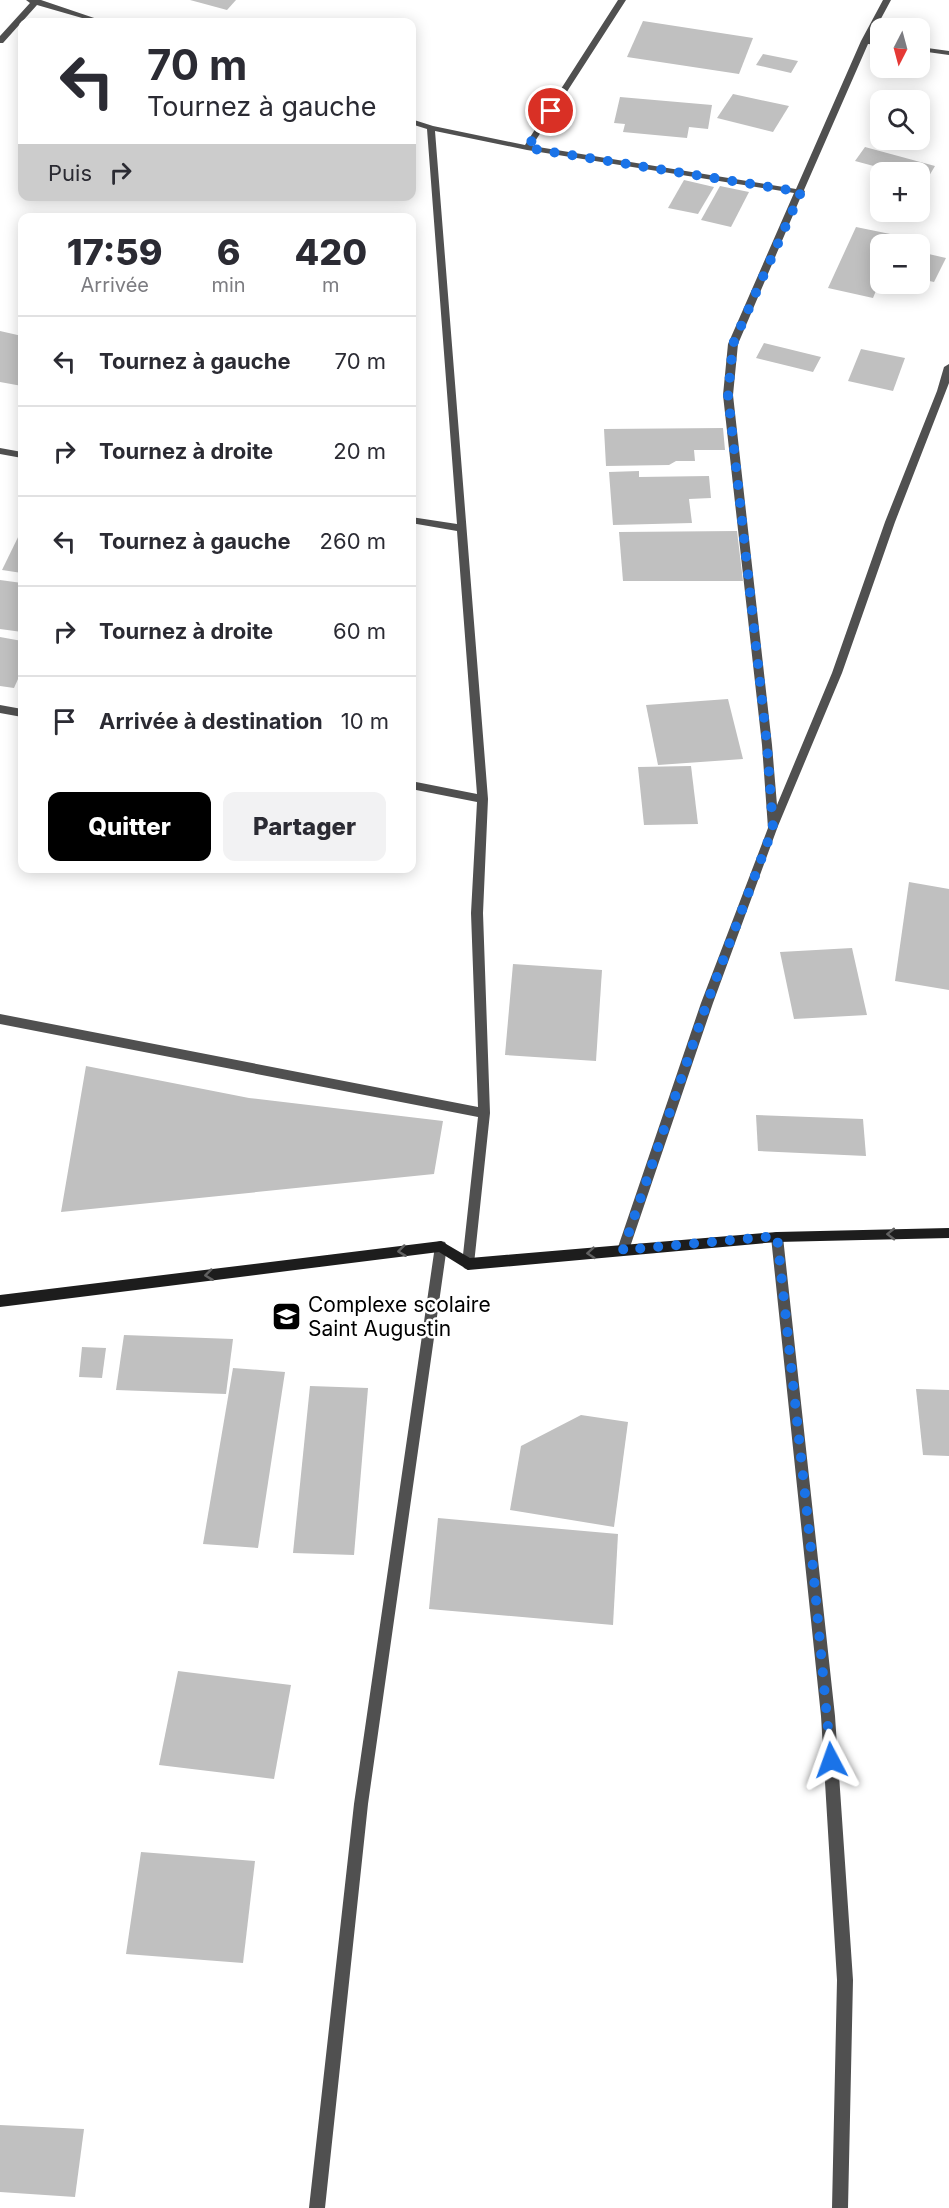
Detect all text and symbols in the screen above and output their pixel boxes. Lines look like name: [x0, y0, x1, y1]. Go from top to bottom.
north arrow: [870, 18, 930, 78]
map controls: [870, 18, 930, 294]
text: 70 m: [147, 39, 247, 90]
icon: left: [48, 42, 126, 120]
pin: [525, 85, 576, 136]
text: Tournez à gauche: [147, 90, 376, 123]
button: search: [870, 90, 930, 150]
icon: arrive: [534, 94, 567, 127]
icon: right: [104, 156, 137, 189]
text: Puis: [48, 160, 92, 186]
button: +: [870, 162, 930, 222]
text: 17:59: [67, 230, 163, 274]
text: 6: [217, 230, 240, 274]
text: 420: [295, 230, 367, 274]
button: −: [870, 234, 930, 294]
text: Arrivée: [80, 273, 149, 297]
text: min: [211, 273, 246, 297]
text: m: [322, 273, 340, 297]
icon: left: [48, 345, 81, 378]
text: Tournez à gauche: [99, 348, 291, 374]
text: 70 m: [335, 348, 386, 374]
icon: right: [48, 435, 81, 468]
text: Tournez à droite: [99, 438, 273, 464]
text: 20 m: [333, 438, 386, 464]
icon: left: [48, 525, 81, 558]
text: Tournez à gauche: [99, 528, 291, 554]
text: 260 m: [320, 528, 386, 554]
icon: right: [48, 615, 81, 648]
text: Tournez à droite: [99, 618, 273, 644]
text: 60 m: [333, 618, 386, 644]
icon: arrive: [48, 705, 81, 738]
text: Arrivée à destination: [99, 708, 323, 734]
text: 10 m: [341, 708, 389, 734]
button: Quitter: [48, 792, 211, 861]
button: Partager: [223, 792, 386, 861]
one-way arrow: [886, 1228, 895, 1240]
one-way arrow: [398, 1244, 407, 1257]
one-way arrow: [587, 1246, 596, 1259]
one-way arrow: [204, 1268, 214, 1281]
place label: Complexe scolaire Saint Augustin: [308, 1292, 491, 1341]
school or university icon: Complexe scolaire Saint Augustin: [271, 1301, 303, 1333]
position arrow: [799, 1728, 863, 1792]

